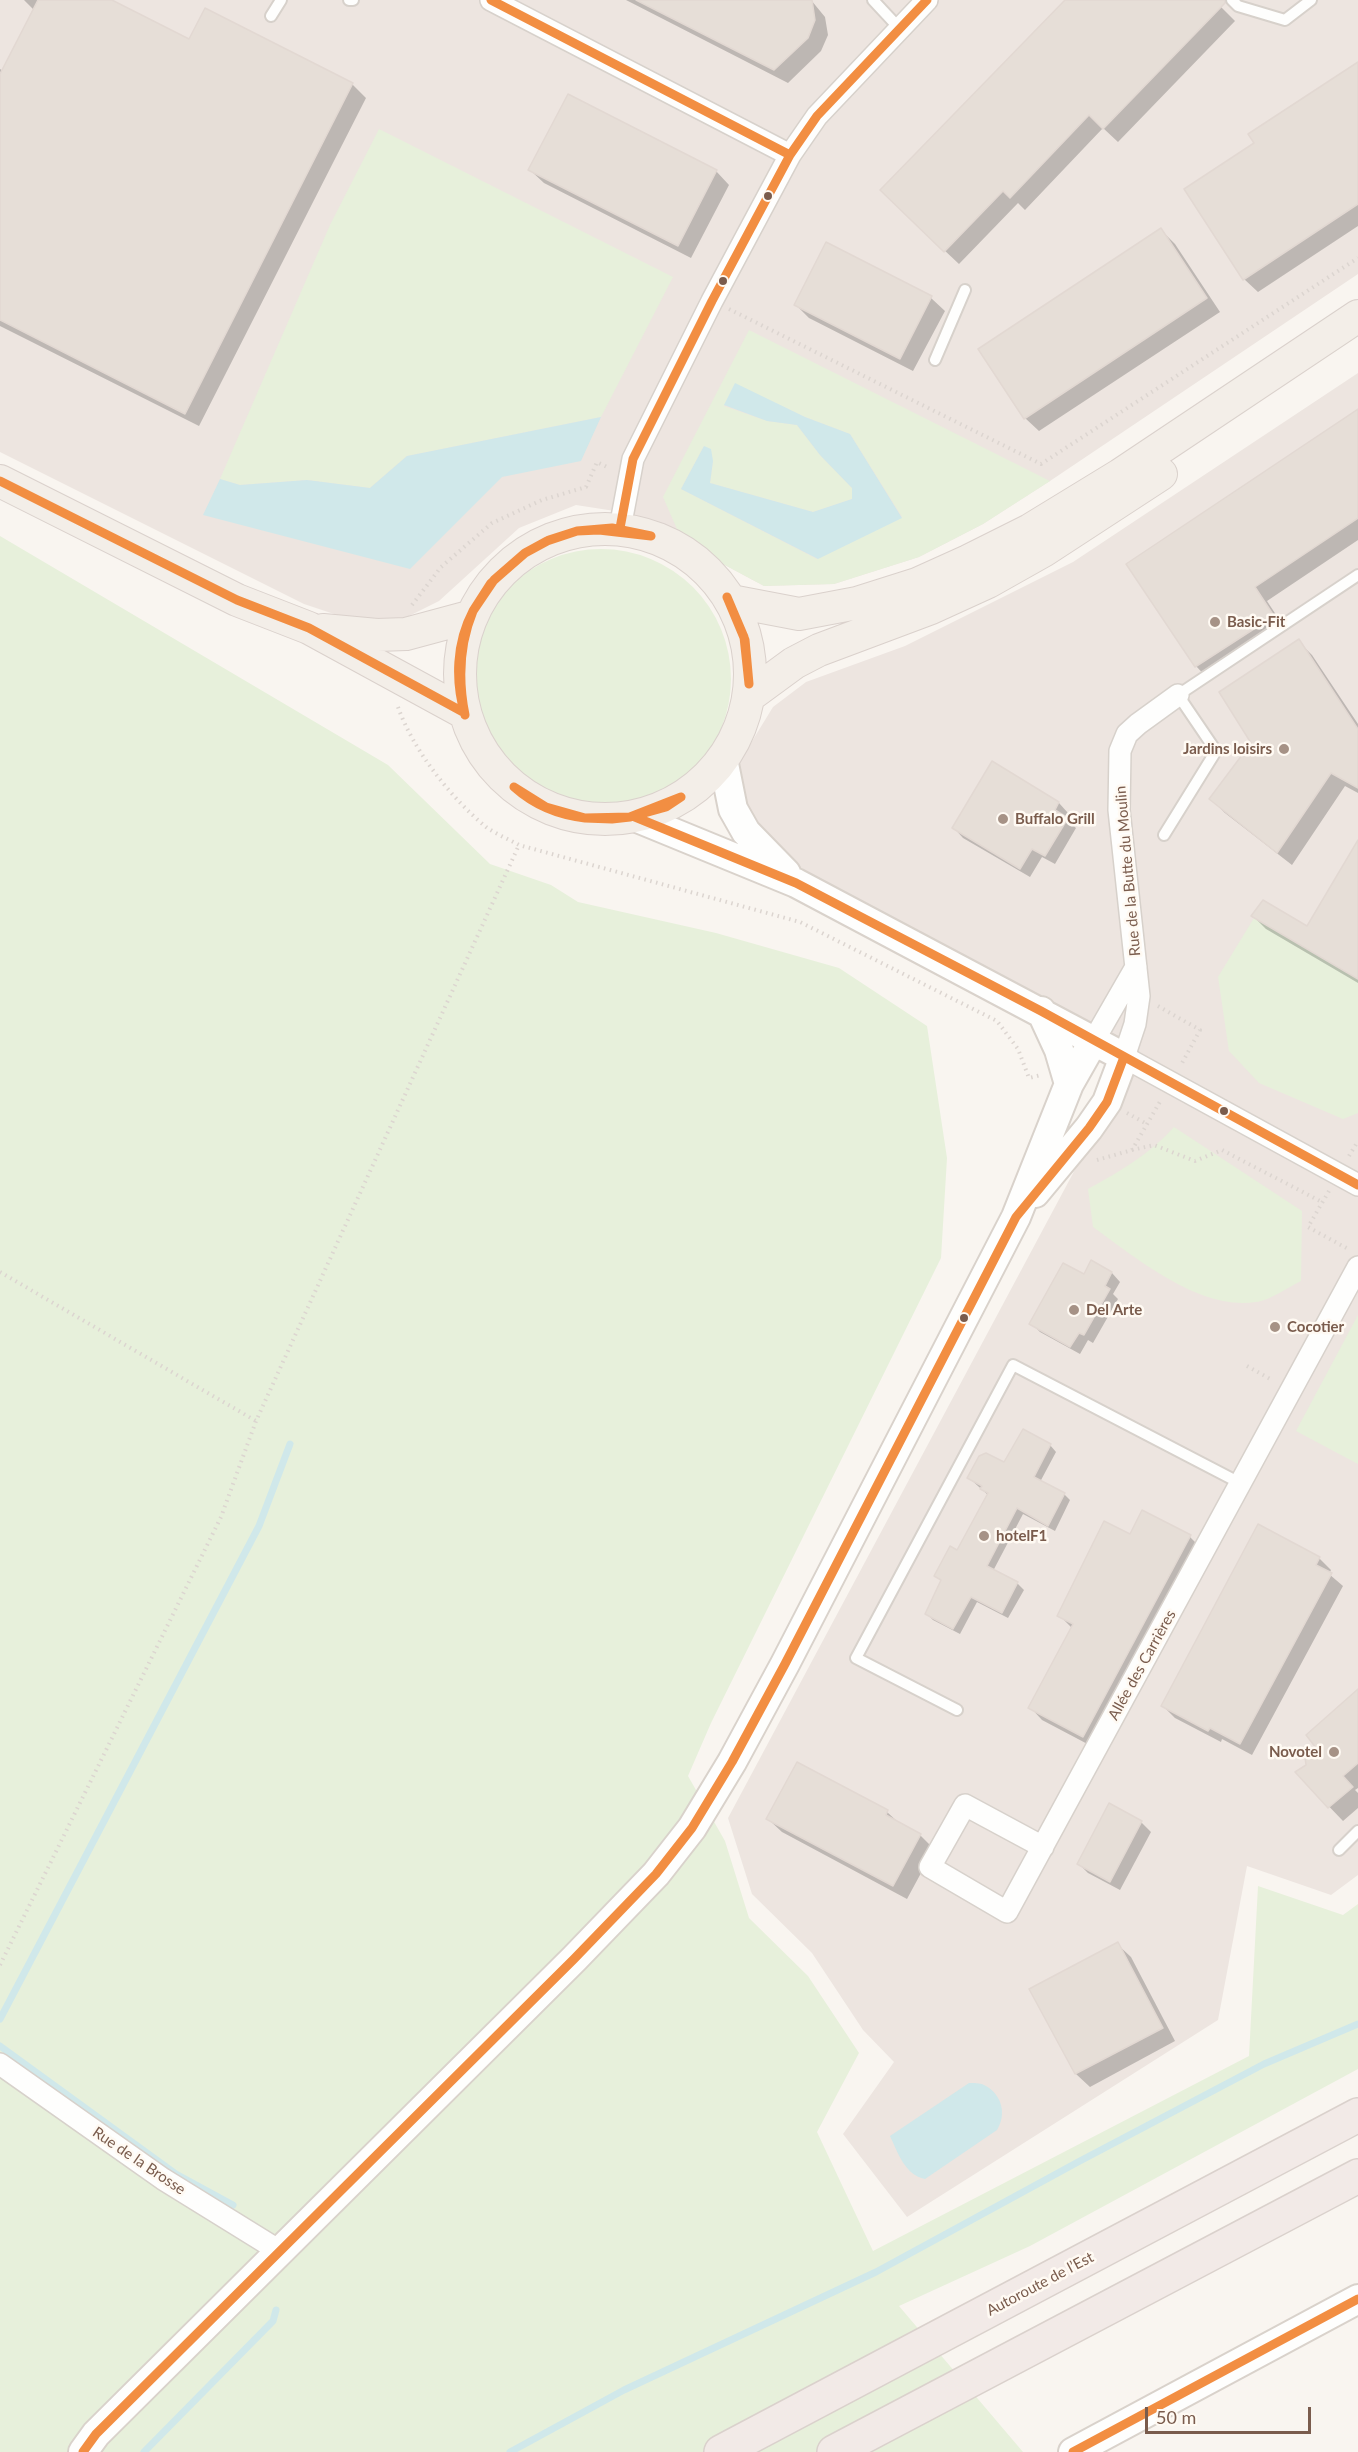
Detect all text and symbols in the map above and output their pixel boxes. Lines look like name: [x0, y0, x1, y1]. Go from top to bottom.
unlabelled marker: [762, 190, 774, 202]
unlabelled marker: [717, 275, 729, 287]
place label: Basic-Fit: [1227, 613, 1285, 631]
marker: Basic-Fit: [1208, 615, 1222, 629]
place label: Jardins loisirs: [1183, 740, 1272, 758]
marker: Jardins loisirs: [1277, 742, 1291, 756]
street label: Rue de la Butte du Moulin: [1112, 785, 1144, 957]
place label: Buffalo Grill: [1015, 810, 1095, 828]
marker: Buffalo Grill: [996, 812, 1010, 826]
unlabelled marker: [1218, 1105, 1230, 1117]
place label: Del Arte: [1086, 1301, 1142, 1319]
marker: Del Arte: [1067, 1303, 1081, 1317]
unlabelled marker: [958, 1312, 970, 1324]
place label: Cocotier: [1287, 1318, 1344, 1336]
marker: Cocotier: [1268, 1320, 1282, 1334]
place label: hotelF1: [996, 1527, 1047, 1545]
marker: hotelF1: [977, 1529, 991, 1543]
street label: Allée des Carrières: [1104, 1607, 1180, 1723]
place label: Novotel: [1269, 1743, 1322, 1761]
marker: Novotel: [1327, 1745, 1341, 1759]
street label: Rue de la Brosse: [89, 2123, 189, 2199]
street label: Autoroute de l’Est: [983, 2248, 1097, 2320]
scale bar: [1148, 2395, 1314, 2433]
text: 50 m: [1156, 2406, 1196, 2428]

